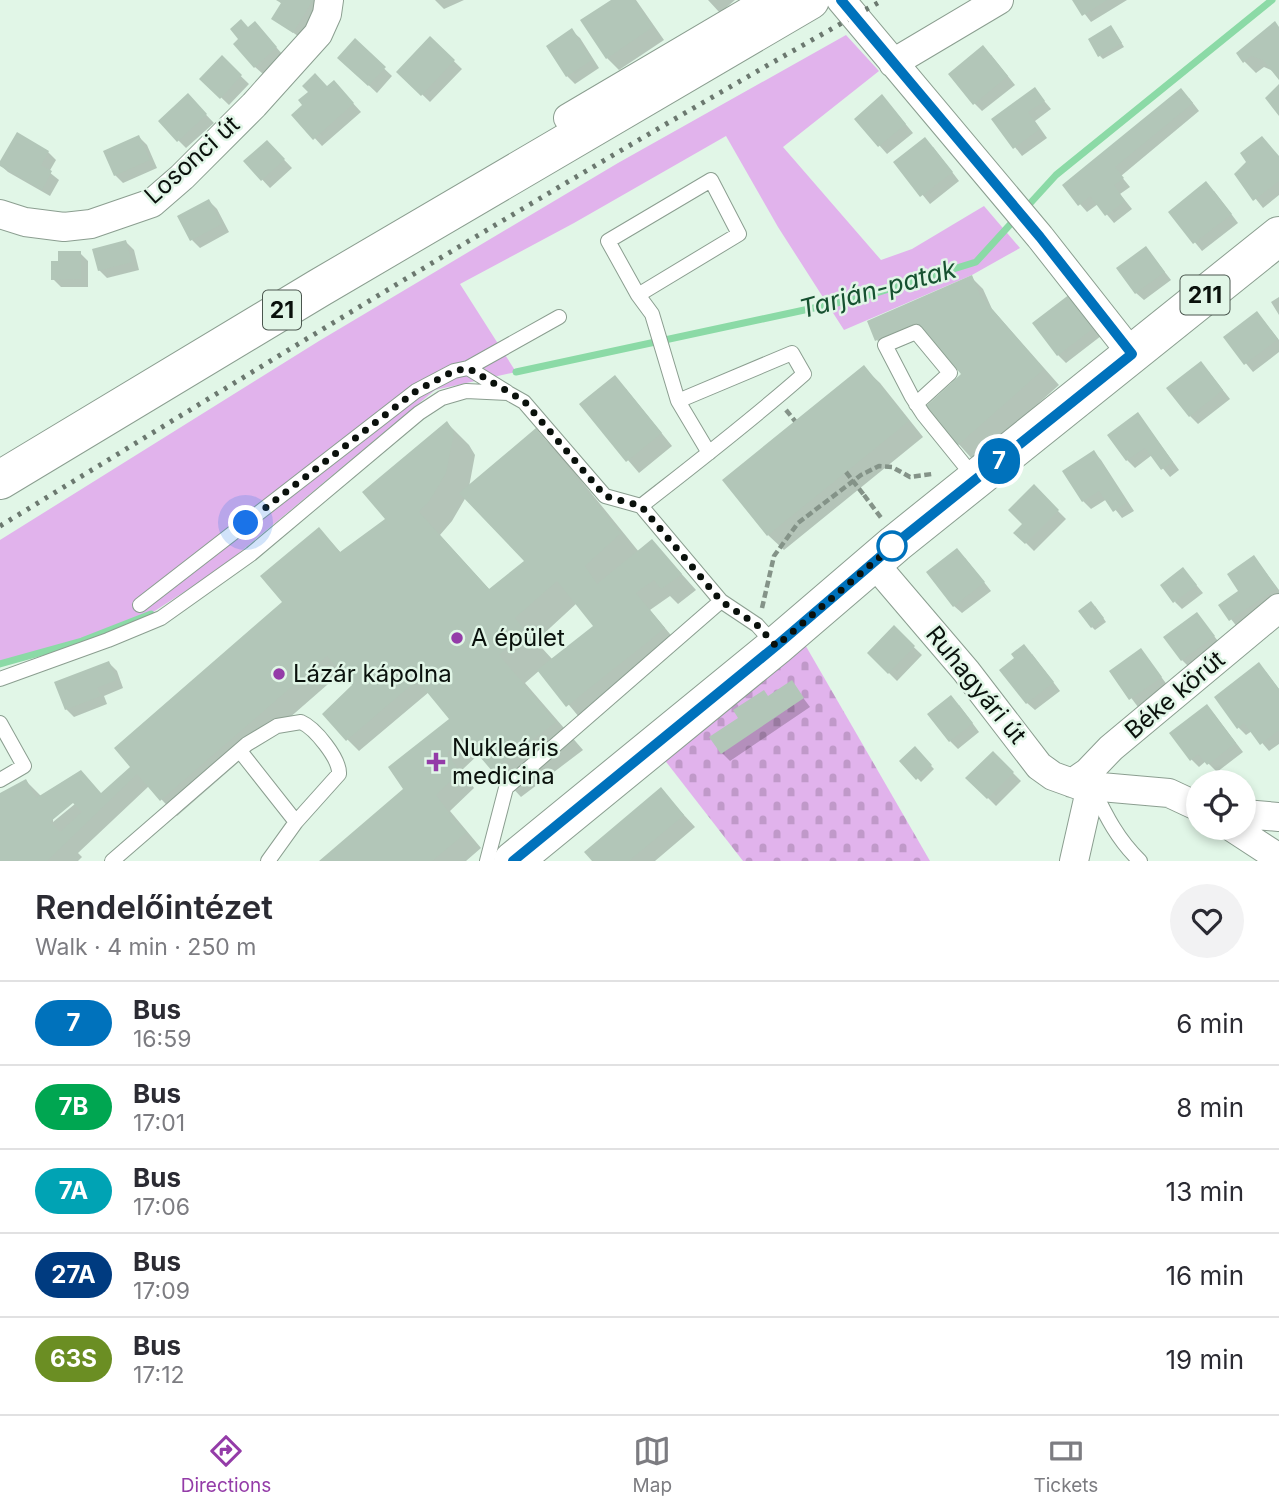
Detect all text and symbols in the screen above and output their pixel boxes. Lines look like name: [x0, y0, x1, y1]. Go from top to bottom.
street label: Losonci út: [138, 109, 245, 210]
water label: Tarján-patak: [796, 253, 960, 324]
road number: 211: [1180, 276, 1230, 314]
road number: 21: [263, 290, 301, 330]
line badge: 7: [976, 438, 1022, 484]
text: 7: [992, 446, 1006, 475]
your location: [228, 505, 263, 540]
unlabelled marker: [877, 531, 907, 561]
street label: Ruhagyári út: [920, 620, 1033, 749]
place label: A épület: [471, 623, 565, 652]
marker: A épület: [449, 630, 465, 646]
street label: Béke körút: [1119, 644, 1231, 745]
place label: Lázár kápolna: [293, 659, 452, 688]
marker: Lázár kápolna: [271, 666, 287, 682]
place label: Nukleáris medicina: [452, 733, 559, 790]
marker: Nukleáris medicina: [426, 752, 446, 772]
map controls: [1186, 770, 1256, 840]
button: locate: [1186, 770, 1256, 840]
button: heart: [1170, 884, 1244, 958]
text: Rendelőintézet: [35, 887, 273, 927]
text: Walk · 4 min · 250 m: [35, 933, 257, 961]
text: Bus: [133, 994, 181, 1025]
text: 7: [67, 1008, 80, 1037]
text: 6 min: [1176, 1008, 1244, 1039]
text: 16:59: [133, 1025, 192, 1053]
text: Bus: [133, 1078, 181, 1109]
text: 7B: [59, 1092, 88, 1121]
text: 8 min: [1176, 1092, 1244, 1123]
text: 17:01: [133, 1109, 185, 1137]
text: Bus: [133, 1162, 181, 1193]
text: 7A: [59, 1176, 88, 1205]
text: 13 min: [1166, 1176, 1244, 1207]
text: 17:06: [133, 1193, 190, 1221]
text: Bus: [133, 1246, 181, 1277]
text: 27A: [51, 1260, 96, 1289]
text: 16 min: [1166, 1260, 1244, 1291]
text: 17:09: [133, 1277, 190, 1305]
text: Bus: [133, 1330, 181, 1361]
text: 63S: [50, 1344, 97, 1373]
text: 19 min: [1166, 1344, 1244, 1375]
text: 17:12: [133, 1361, 185, 1389]
tab: Directions: [181, 1432, 271, 1497]
tab: Map: [633, 1432, 672, 1497]
tab: Tickets: [1033, 1432, 1098, 1497]

